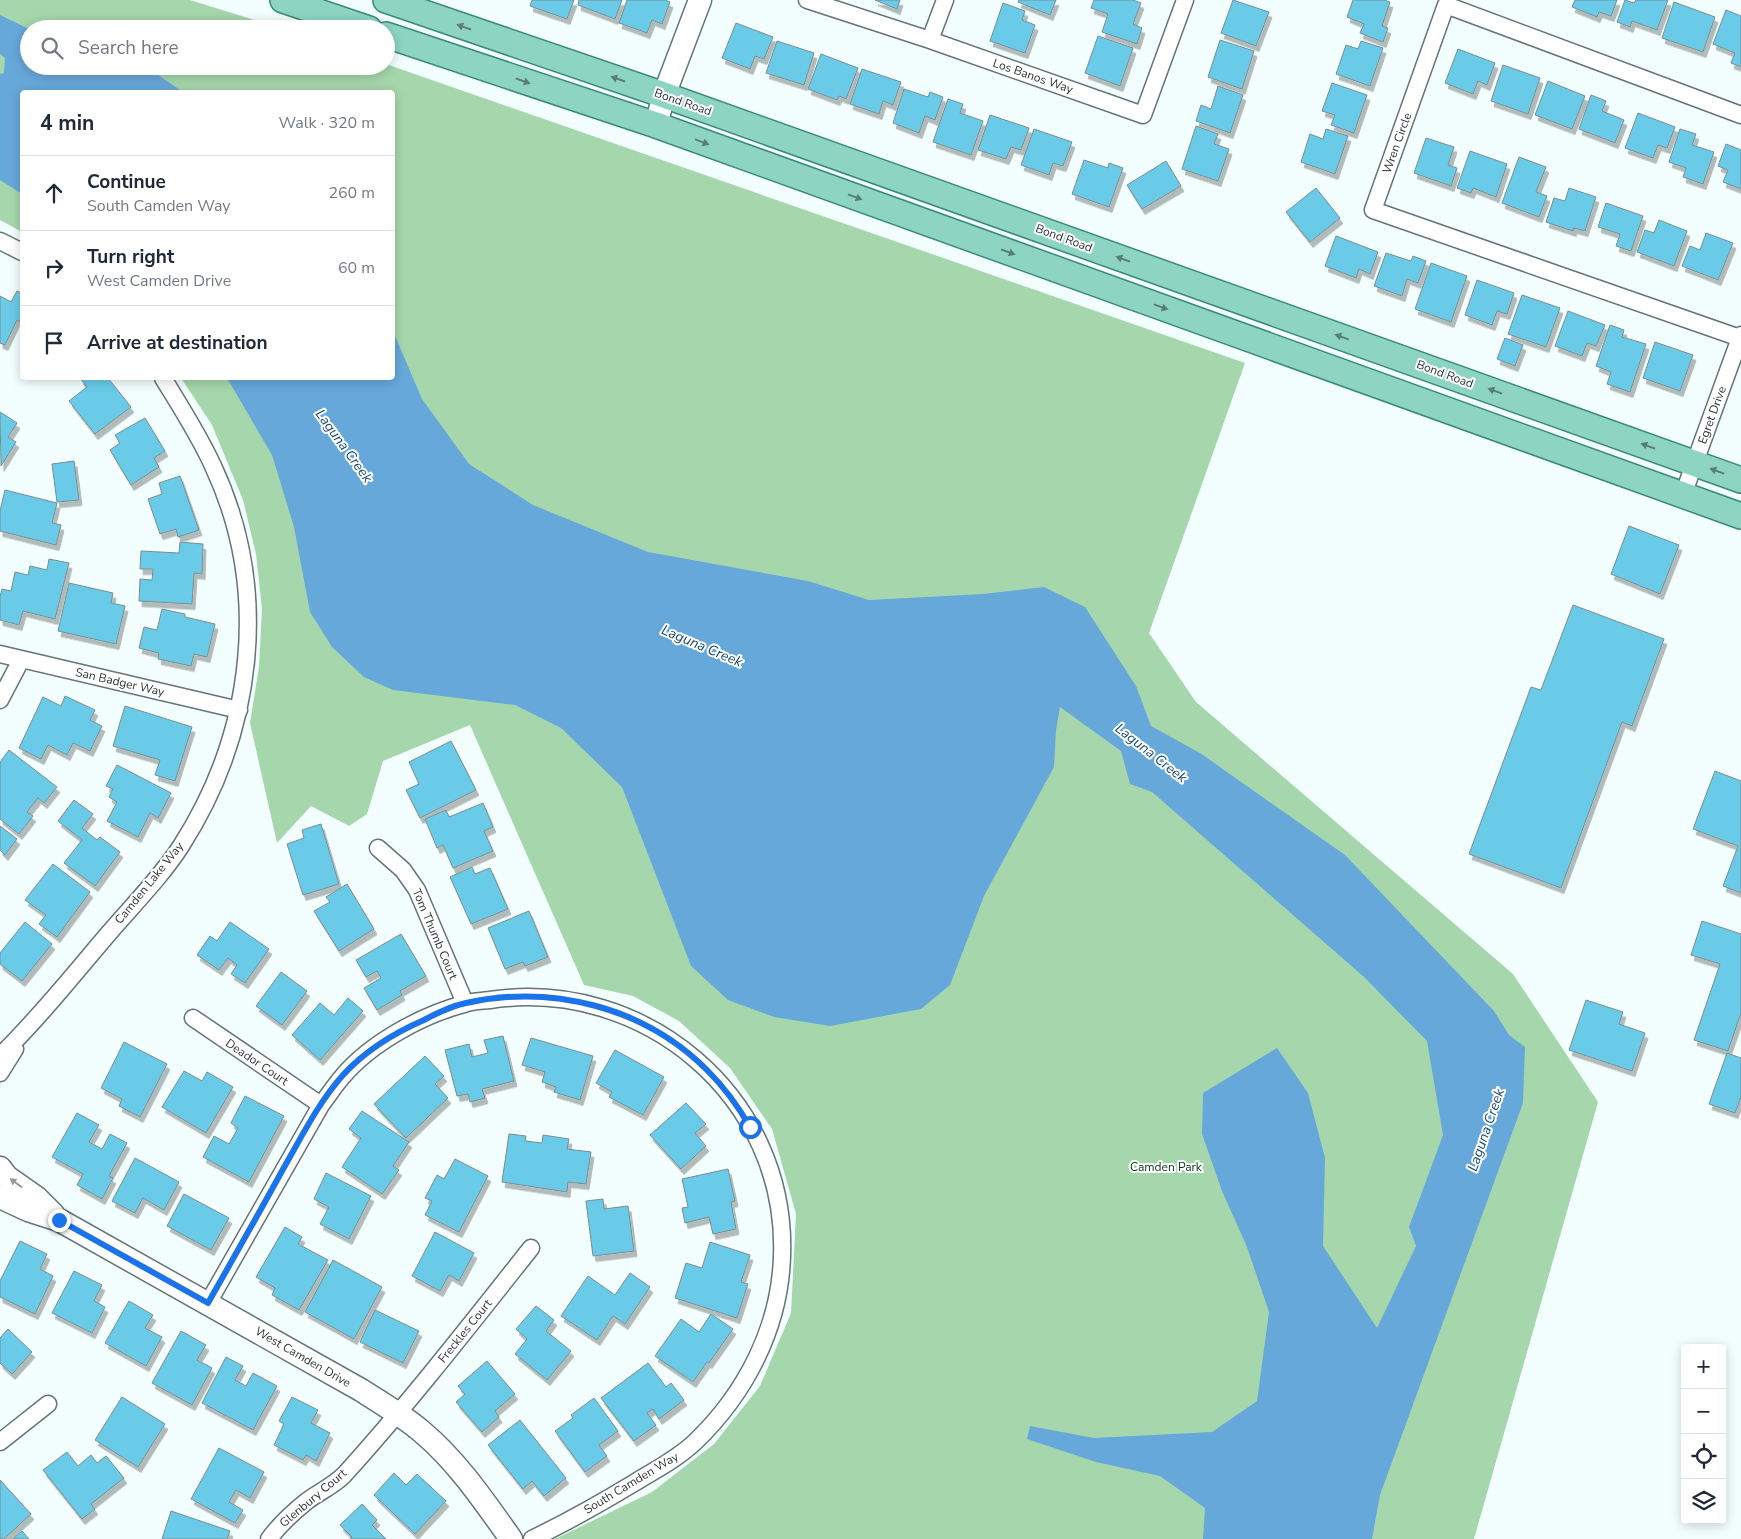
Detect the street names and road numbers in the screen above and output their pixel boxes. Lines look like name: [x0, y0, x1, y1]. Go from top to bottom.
street label: Los Banos Way: [991, 55, 1076, 97]
street label: Bond Road: [652, 85, 714, 119]
street label: Wren Circle: [1379, 110, 1415, 176]
street label: Bond Road: [1033, 220, 1095, 256]
street label: Bond Road: [1414, 356, 1476, 392]
street label: Egret Drive: [1694, 384, 1730, 446]
street label: San Badger Way: [74, 664, 167, 700]
street label: Camden Lake Way: [111, 838, 188, 927]
street label: Tom Thumb Court: [409, 886, 462, 983]
street label: Deador Court: [222, 1035, 292, 1089]
street label: Freckles Court: [434, 1295, 496, 1366]
street label: West Camden Drive: [252, 1323, 354, 1391]
street label: South Camden Way: [581, 1448, 682, 1518]
street label: Glenbury Court: [276, 1465, 351, 1531]

